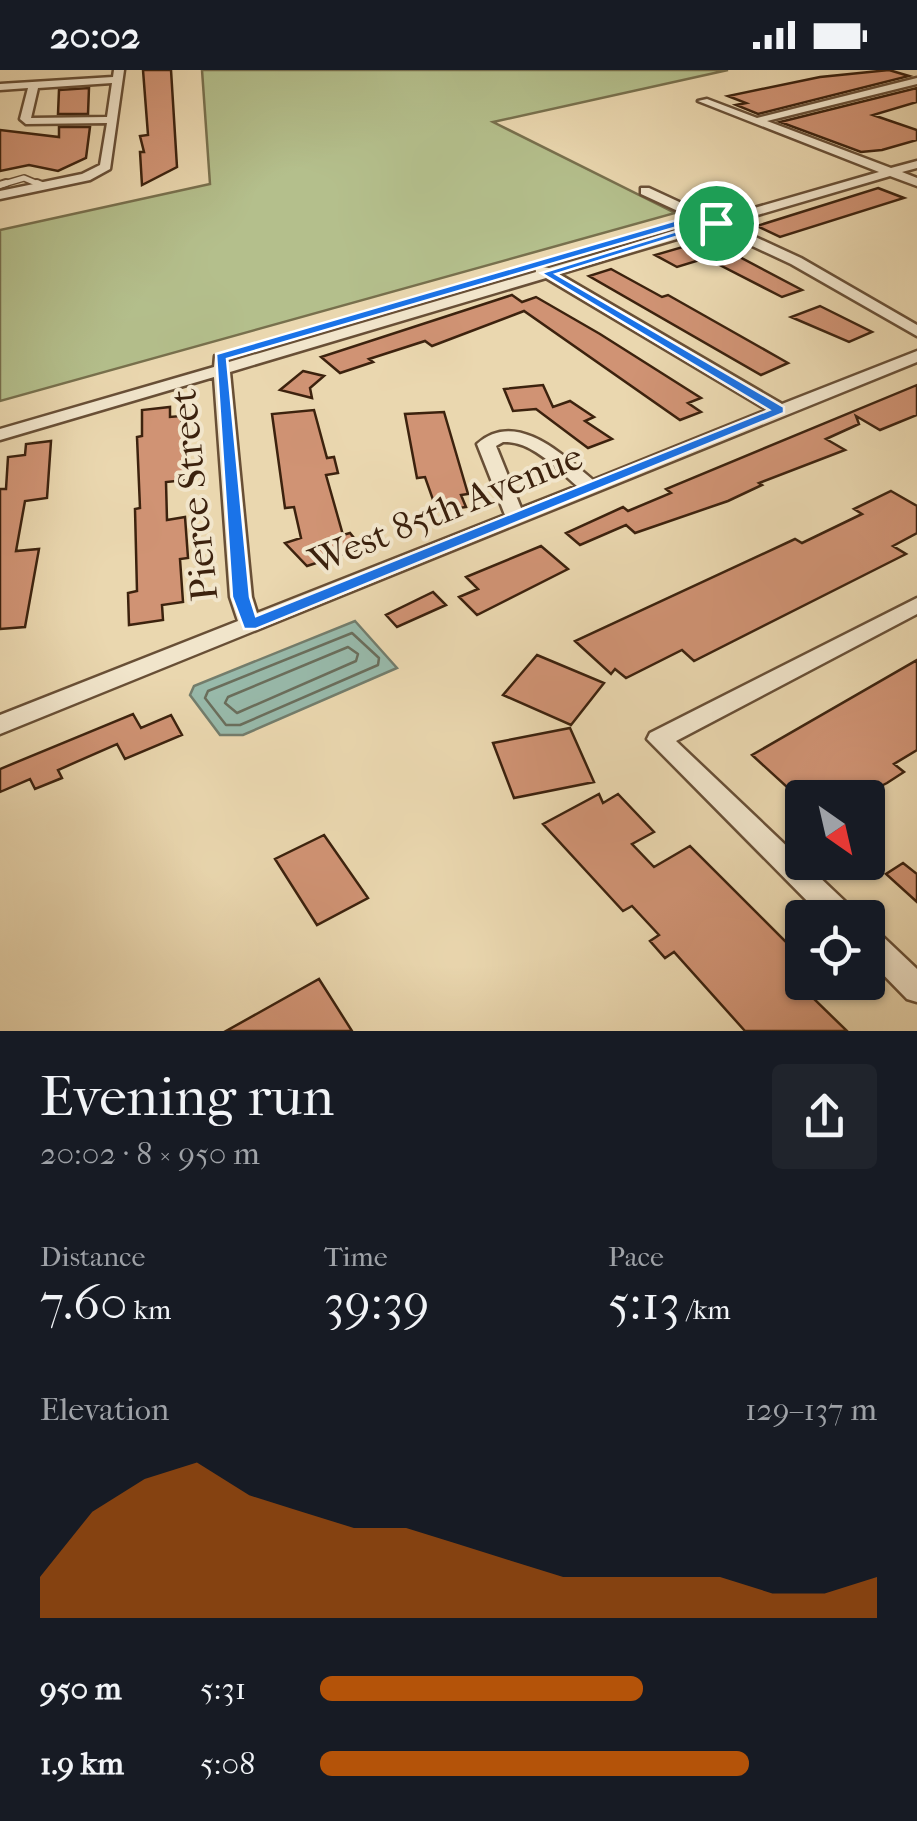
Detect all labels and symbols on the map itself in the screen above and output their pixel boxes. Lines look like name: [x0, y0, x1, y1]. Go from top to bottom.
pin: [674, 181, 759, 266]
street label: Pierce Street: [160, 386, 227, 603]
street label: West 85th Avenue: [302, 434, 589, 585]
north arrow: [785, 780, 885, 880]

